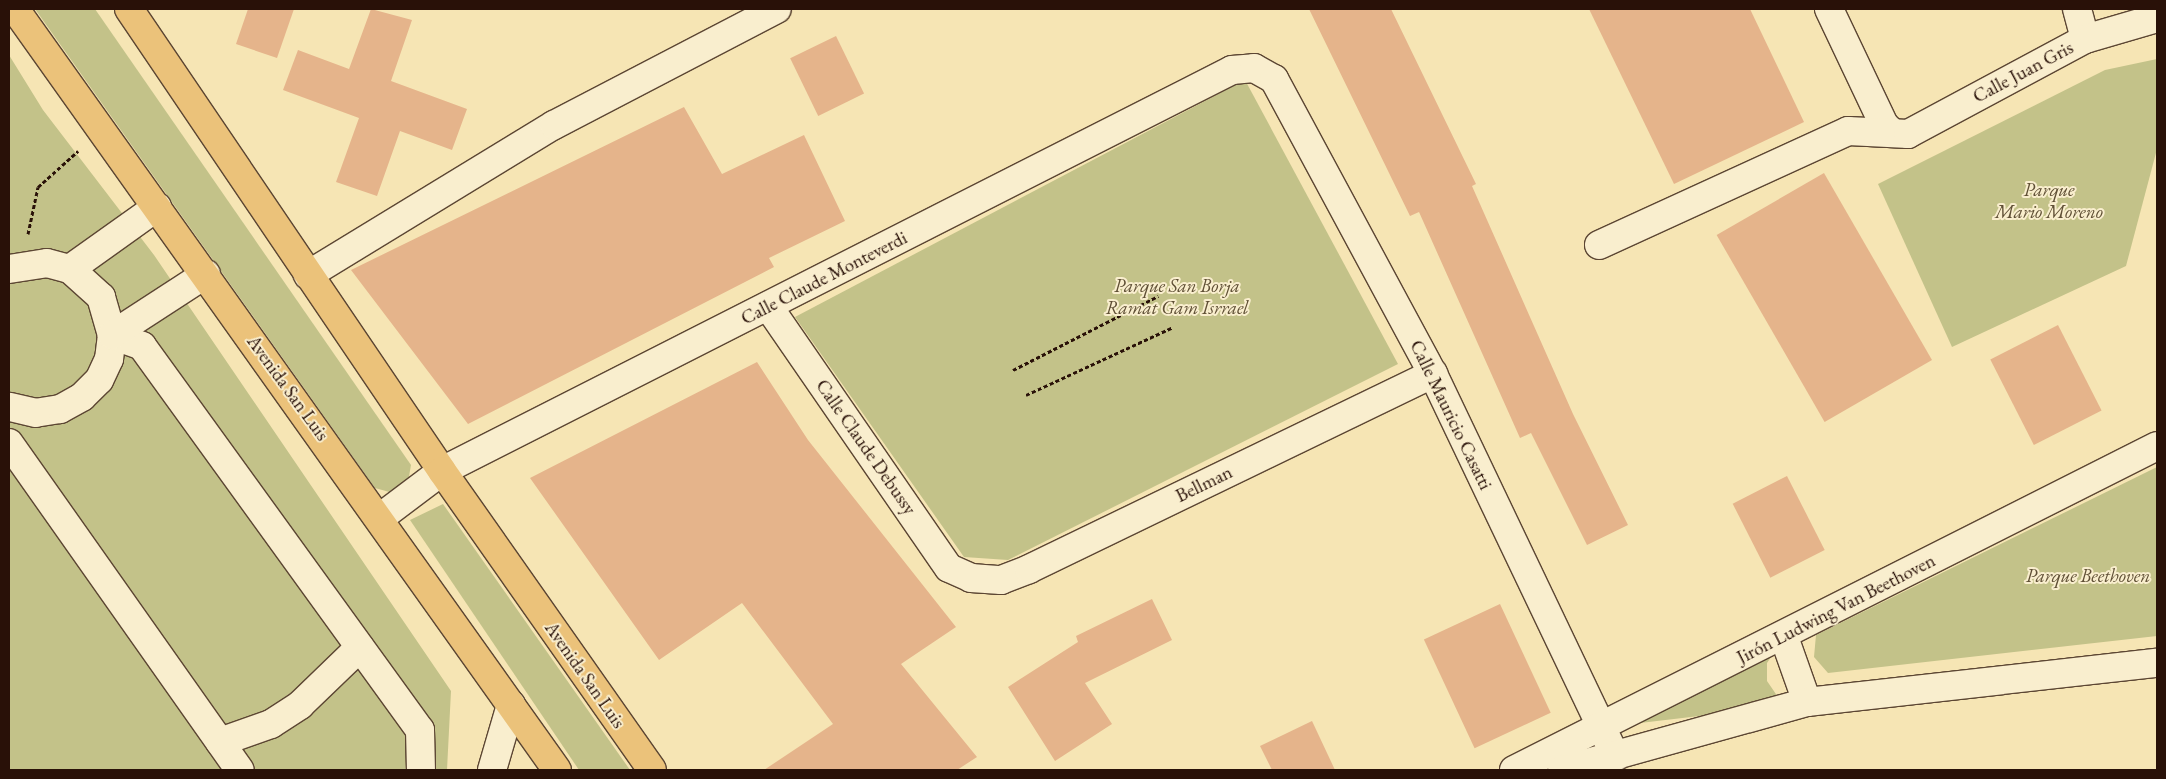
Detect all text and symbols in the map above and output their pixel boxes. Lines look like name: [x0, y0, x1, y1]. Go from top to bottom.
street label: Calle Juan Gris: [1969, 36, 2077, 108]
park label: Parque Mario Moreno: [1995, 179, 2103, 223]
street label: Calle Claude Monteverdi: [737, 226, 911, 330]
park label: Parque San Borja Ramat Gam Isrrael: [1106, 275, 1248, 319]
street label: Avenida San Luis: [242, 331, 334, 445]
street label: Calle Mauricio Casatti: [1405, 336, 1497, 494]
street label: Calle Claude Debussy: [811, 375, 921, 519]
street label: Bellman: [1172, 461, 1236, 507]
street label: Jirón Ludwing Van Beethoven: [1733, 549, 1939, 669]
park label: Parque Beethoven: [2026, 565, 2150, 587]
street label: Avenida San Luis: [540, 617, 630, 733]

